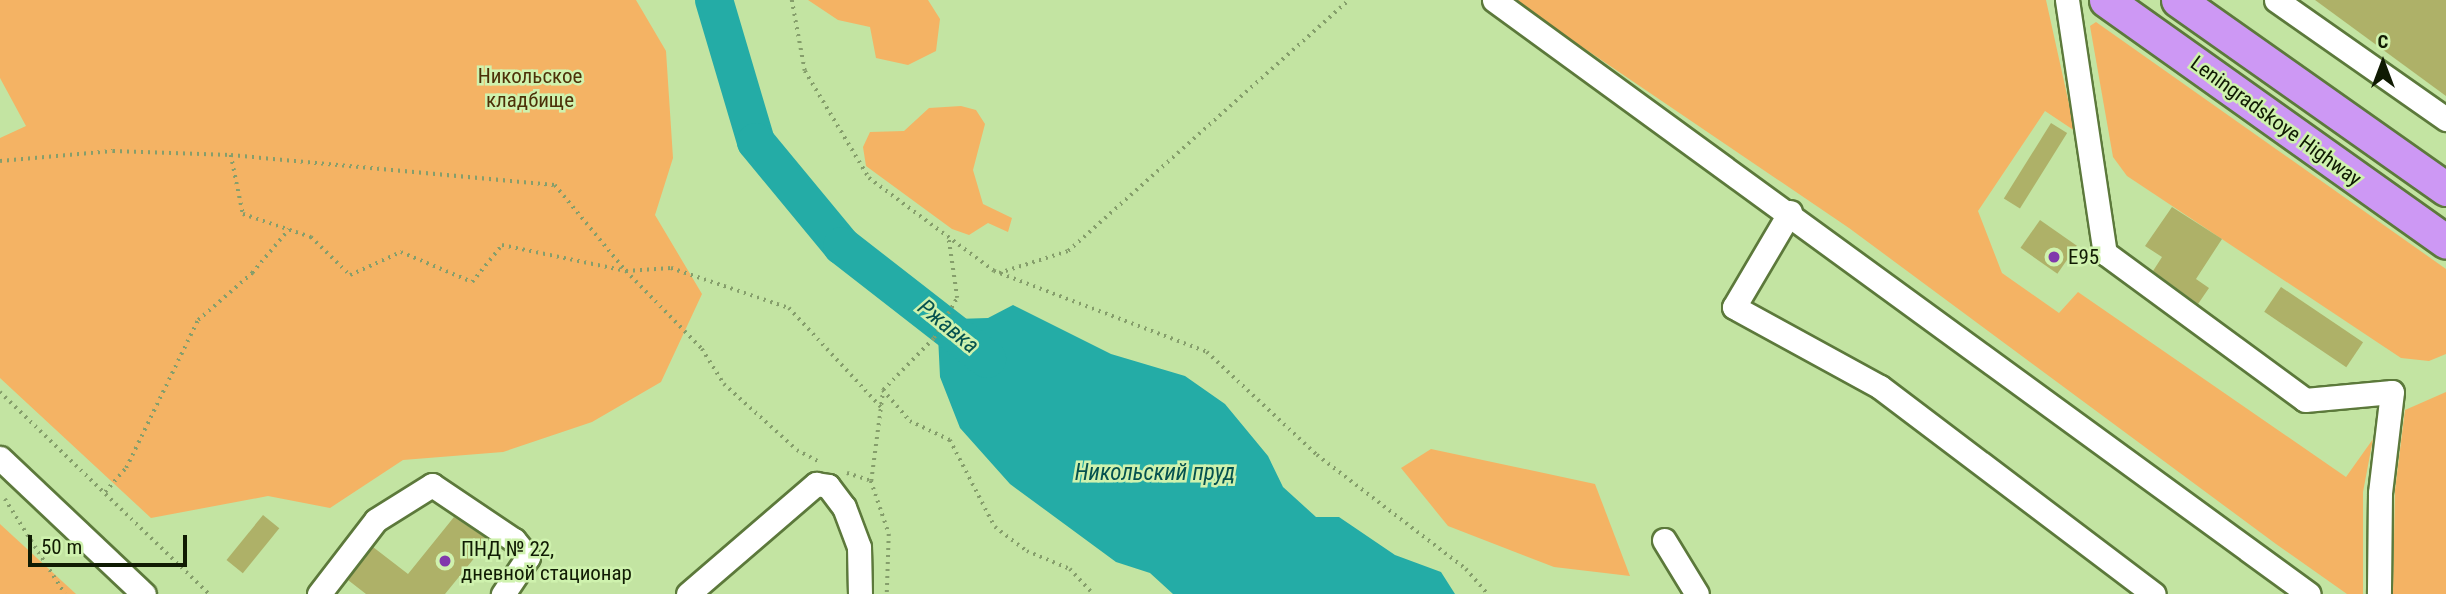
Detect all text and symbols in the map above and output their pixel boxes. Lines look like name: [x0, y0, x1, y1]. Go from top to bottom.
north arrow: [2348, 28, 2418, 98]
text: С: [2378, 30, 2388, 53]
street label: Leningradskoye Highway: [2186, 51, 2366, 191]
park label: Никольское кладбище: [478, 63, 582, 113]
place label: E95: [2068, 244, 2099, 270]
marker: E95: [2046, 249, 2062, 265]
water label: Ржавка: [912, 294, 984, 360]
water label: Никольский пруд: [1075, 459, 1235, 487]
scale bar: [32, 520, 191, 564]
text: 50 m: [41, 535, 82, 559]
place label: ПНД № 22, дневной стационар: [461, 536, 632, 586]
marker: ПНД № 22, дневной стационар: [435, 551, 455, 571]

